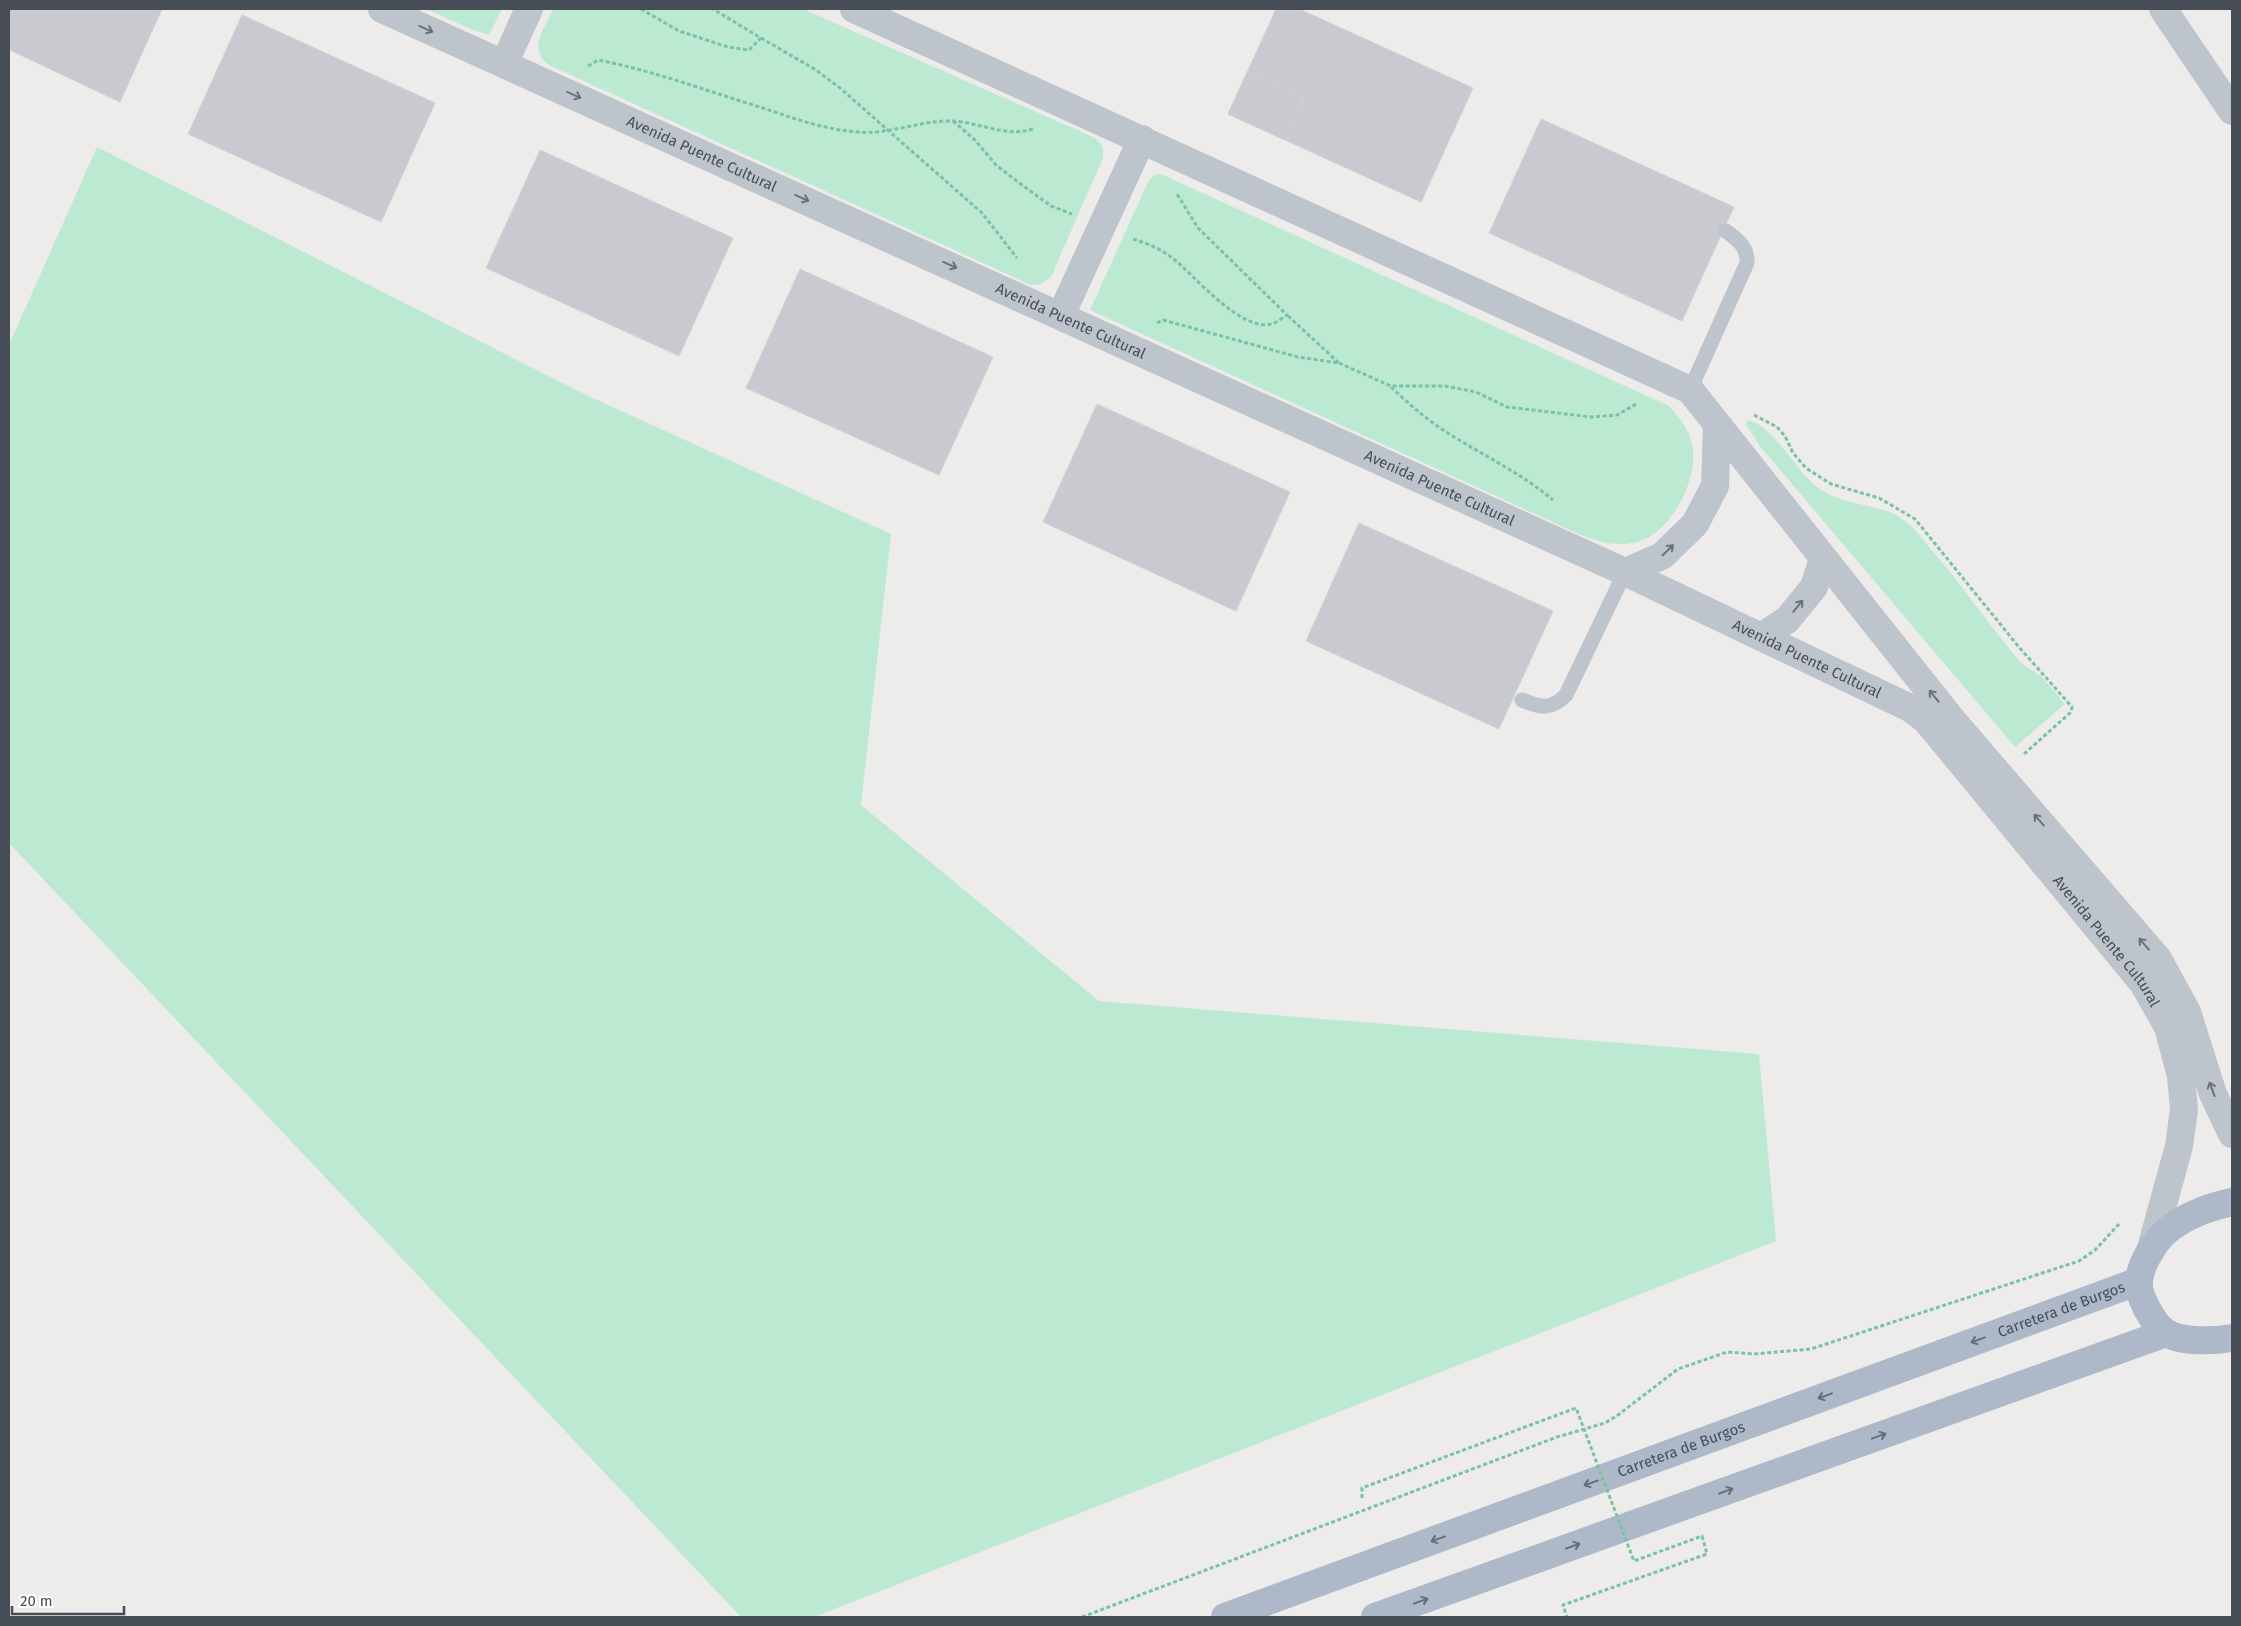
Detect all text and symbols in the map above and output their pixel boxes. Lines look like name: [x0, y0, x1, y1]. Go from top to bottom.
one-way arrow: [418, 24, 433, 34]
one-way arrow: [566, 91, 581, 101]
street label: Avenida Puente Cultural: [624, 112, 780, 196]
one-way arrow: [794, 194, 809, 204]
one-way arrow: [942, 261, 957, 271]
street label: Avenida Puente Cultural: [993, 279, 1149, 363]
street label: Avenida Puente Cultural: [1362, 446, 1518, 530]
one-way arrow: [1662, 544, 1674, 556]
one-way arrow: [1793, 600, 1804, 613]
street label: Avenida Puente Cultural: [1729, 616, 1885, 702]
one-way arrow: [1928, 690, 1939, 703]
one-way arrow: [2033, 814, 2044, 827]
street label: Avenida Puente Cultural: [2049, 872, 2164, 1011]
one-way arrow: [2139, 937, 2150, 950]
one-way arrow: [2207, 1082, 2216, 1098]
street label: Carretera de Burgos: [1995, 1278, 2128, 1341]
one-way arrow: [1971, 1336, 1986, 1345]
one-way arrow: [1818, 1392, 1834, 1401]
street label: Carretera de Burgos: [1615, 1418, 1747, 1481]
one-way arrow: [1871, 1431, 1887, 1440]
one-way arrow: [1584, 1479, 1599, 1488]
one-way arrow: [1718, 1486, 1734, 1495]
one-way arrow: [1431, 1535, 1447, 1544]
one-way arrow: [1565, 1541, 1581, 1550]
scale bar: [12, 1584, 125, 1616]
text: 20 m: [20, 1592, 53, 1610]
one-way arrow: [1412, 1596, 1428, 1605]

